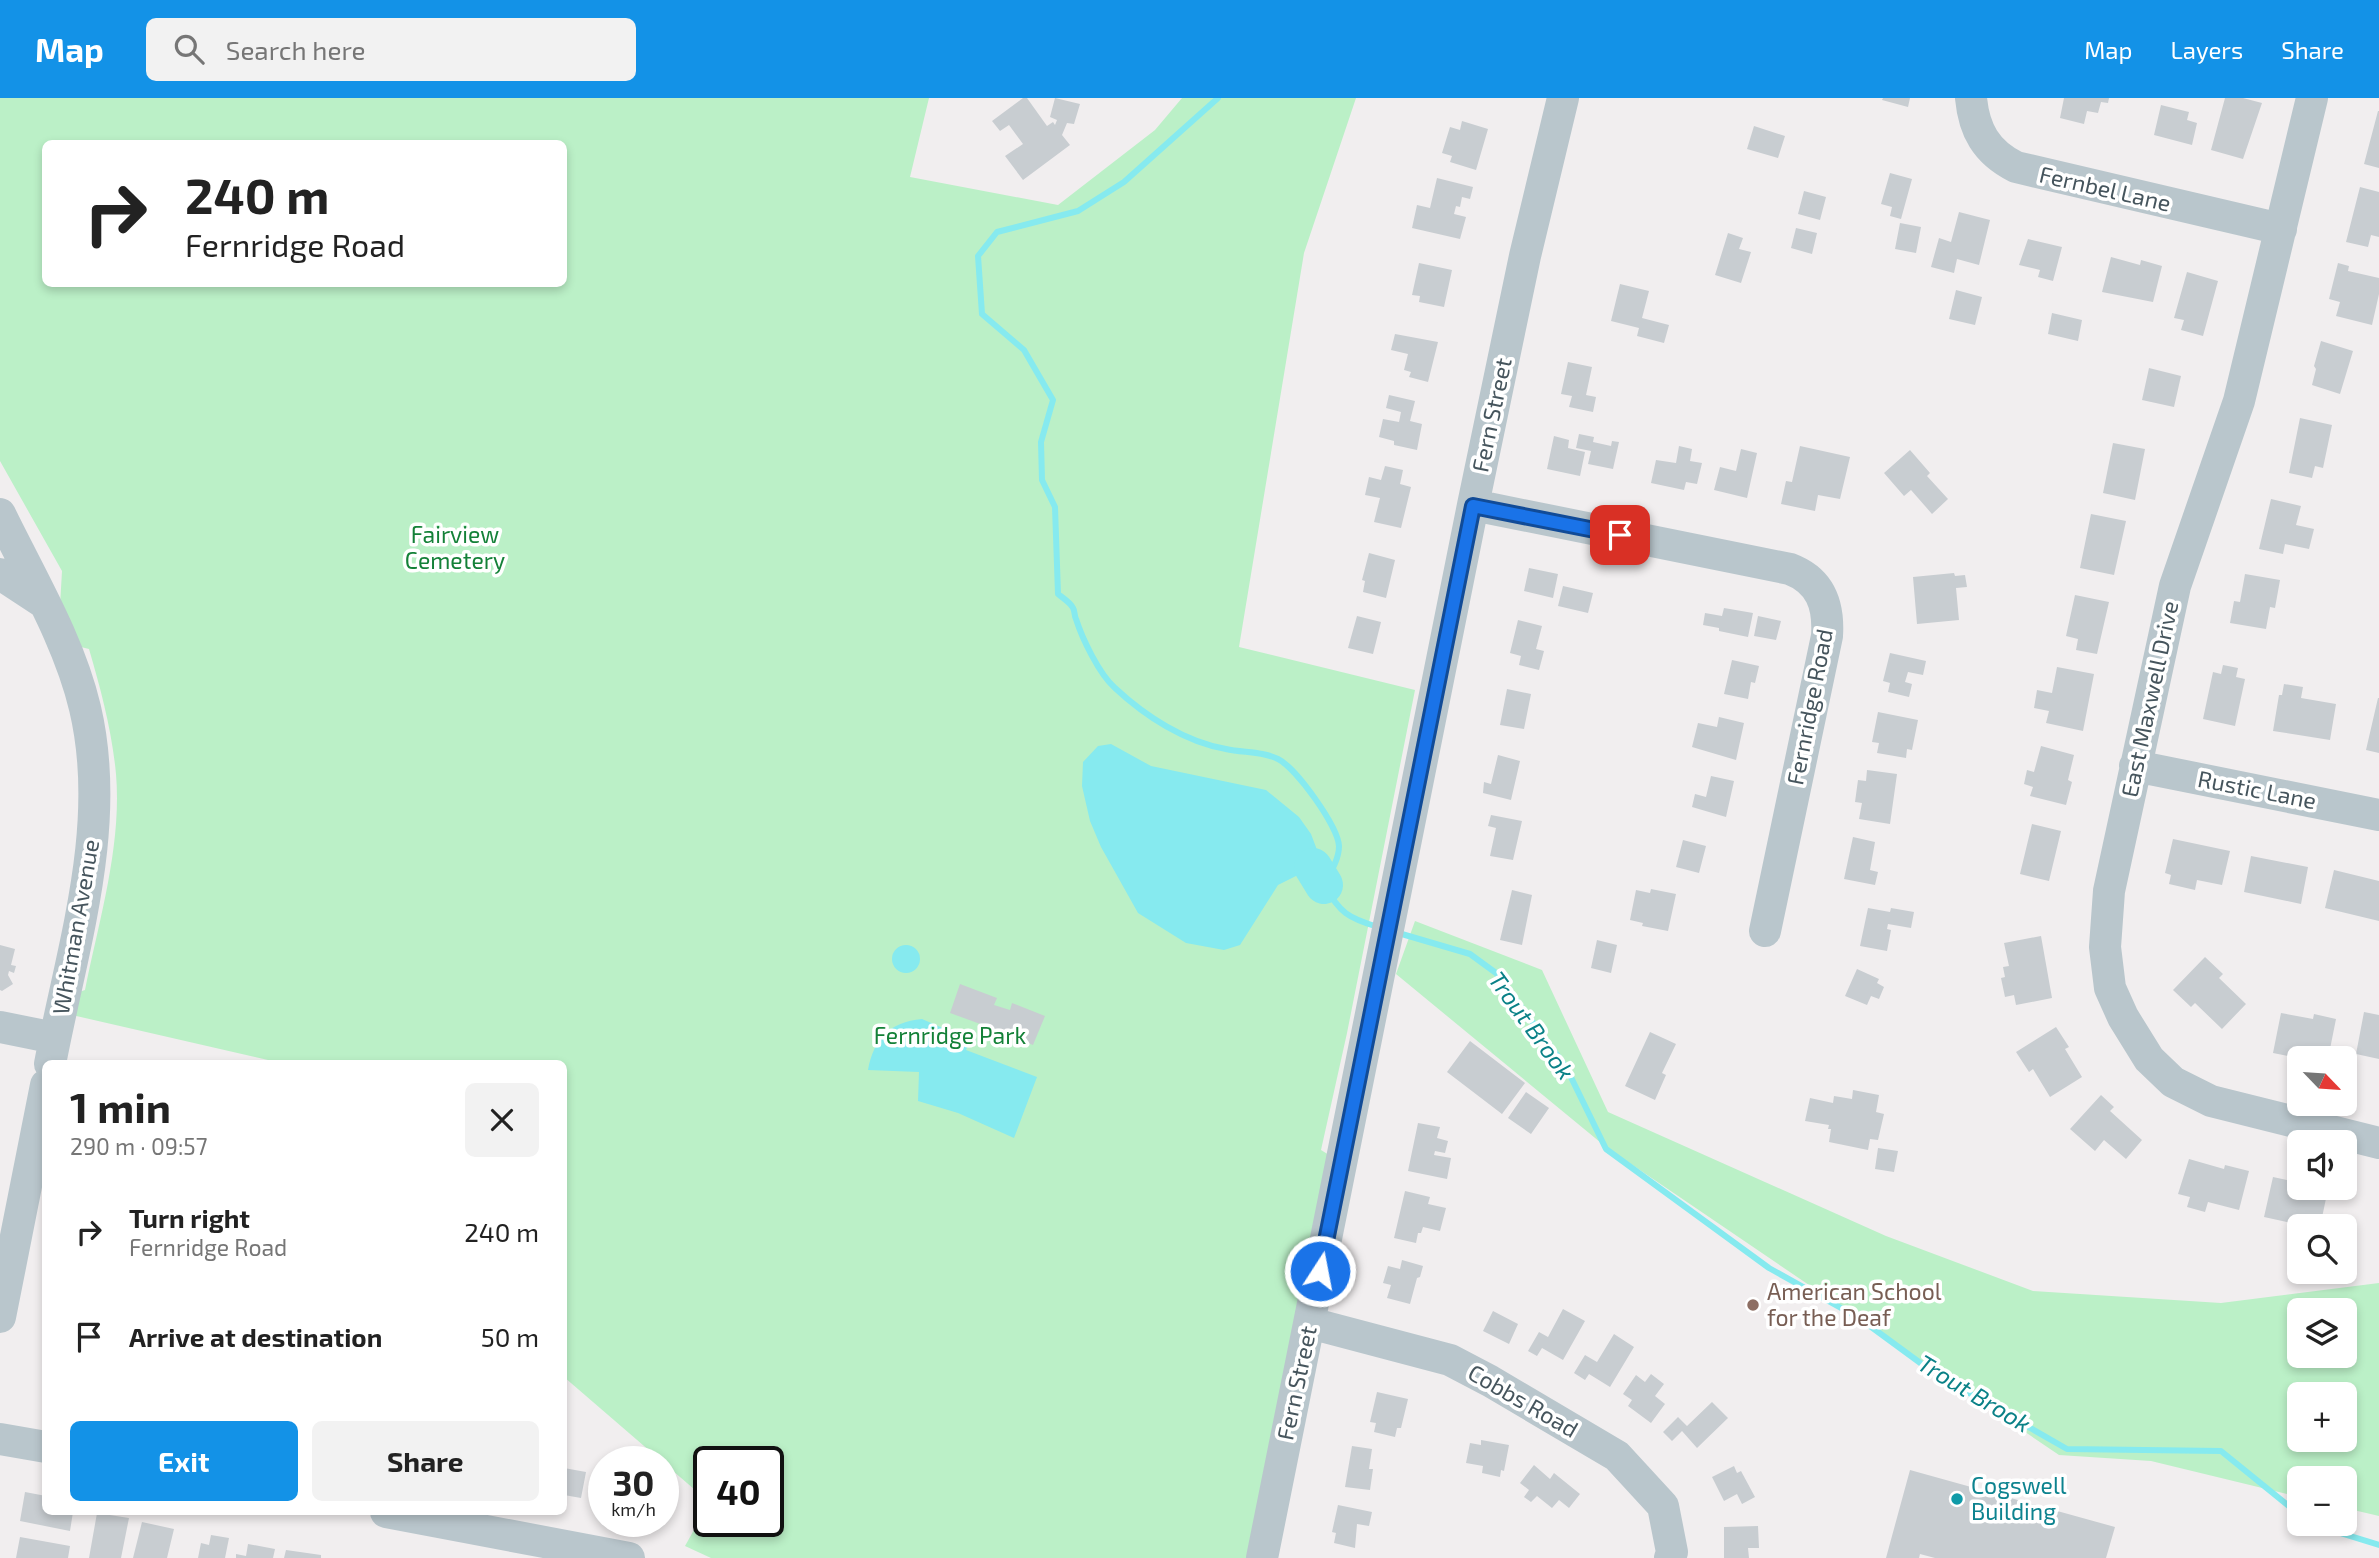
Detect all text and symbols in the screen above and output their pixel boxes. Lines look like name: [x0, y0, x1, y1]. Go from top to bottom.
search box: [146, 18, 636, 81]
text: Map: [35, 29, 104, 69]
icon: search: [170, 30, 208, 68]
text: Search here: [226, 34, 365, 65]
text: Map: [2084, 35, 2132, 64]
text: Layers: [2170, 35, 2243, 64]
text: Share: [2281, 35, 2344, 64]
street label: Fernbel Lane: [2037, 159, 2174, 217]
text: 240 m: [185, 165, 329, 224]
icon: right: [70, 168, 161, 259]
text: Fernridge Road: [185, 225, 405, 263]
street label: Fern Street: [1465, 355, 1517, 474]
pin: [1590, 505, 1650, 565]
icon: arrive: [1601, 516, 1639, 554]
park label: Fairview Cemetery: [405, 520, 505, 574]
street label: East Maxwell Drive: [2115, 598, 2184, 800]
street label: Fernridge Road: [1780, 626, 1838, 787]
street label: Rustic Lane: [2196, 764, 2319, 814]
street label: Whitman Avenue: [46, 837, 104, 1017]
water label: Trout Brook: [1483, 965, 1581, 1085]
park label: Fernridge Park: [874, 1021, 1026, 1049]
north arrow: [2287, 1046, 2357, 1116]
map controls: [2287, 1046, 2357, 1536]
text: 1 min: [70, 1081, 171, 1131]
button: close: [465, 1083, 539, 1157]
button: sound: [2287, 1130, 2357, 1200]
text: 290 m · 09:57: [70, 1132, 207, 1160]
text: Turn right: [129, 1202, 250, 1233]
icon: right: [70, 1213, 108, 1251]
button: search: [2287, 1214, 2357, 1284]
text: 240 m: [464, 1216, 539, 1247]
text: Fernridge Road: [129, 1233, 287, 1261]
position arrow: [1283, 1234, 1357, 1308]
place label: American School for the Deaf: [1767, 1277, 1942, 1331]
marker: American School for the Deaf: [1745, 1297, 1761, 1313]
button: layers: [2287, 1298, 2357, 1368]
icon: arrive: [70, 1318, 108, 1356]
text: Arrive at destination: [129, 1321, 382, 1352]
text: 50 m: [481, 1321, 539, 1352]
street label: Fern Street: [1270, 1323, 1322, 1442]
water label: Trout Brook: [1913, 1348, 2036, 1438]
street label: Cobbs Road: [1464, 1357, 1583, 1443]
button: +: [2287, 1382, 2357, 1452]
button: Exit: [70, 1421, 298, 1501]
button: Share: [312, 1421, 539, 1501]
speed limit sign: 40: [693, 1446, 784, 1537]
text: 30: [613, 1461, 654, 1503]
button: −: [2287, 1466, 2357, 1536]
place label: Cogswell Building: [1971, 1471, 2067, 1525]
marker: Cogswell Building: [1949, 1491, 1965, 1507]
text: km/h: [611, 1498, 656, 1520]

